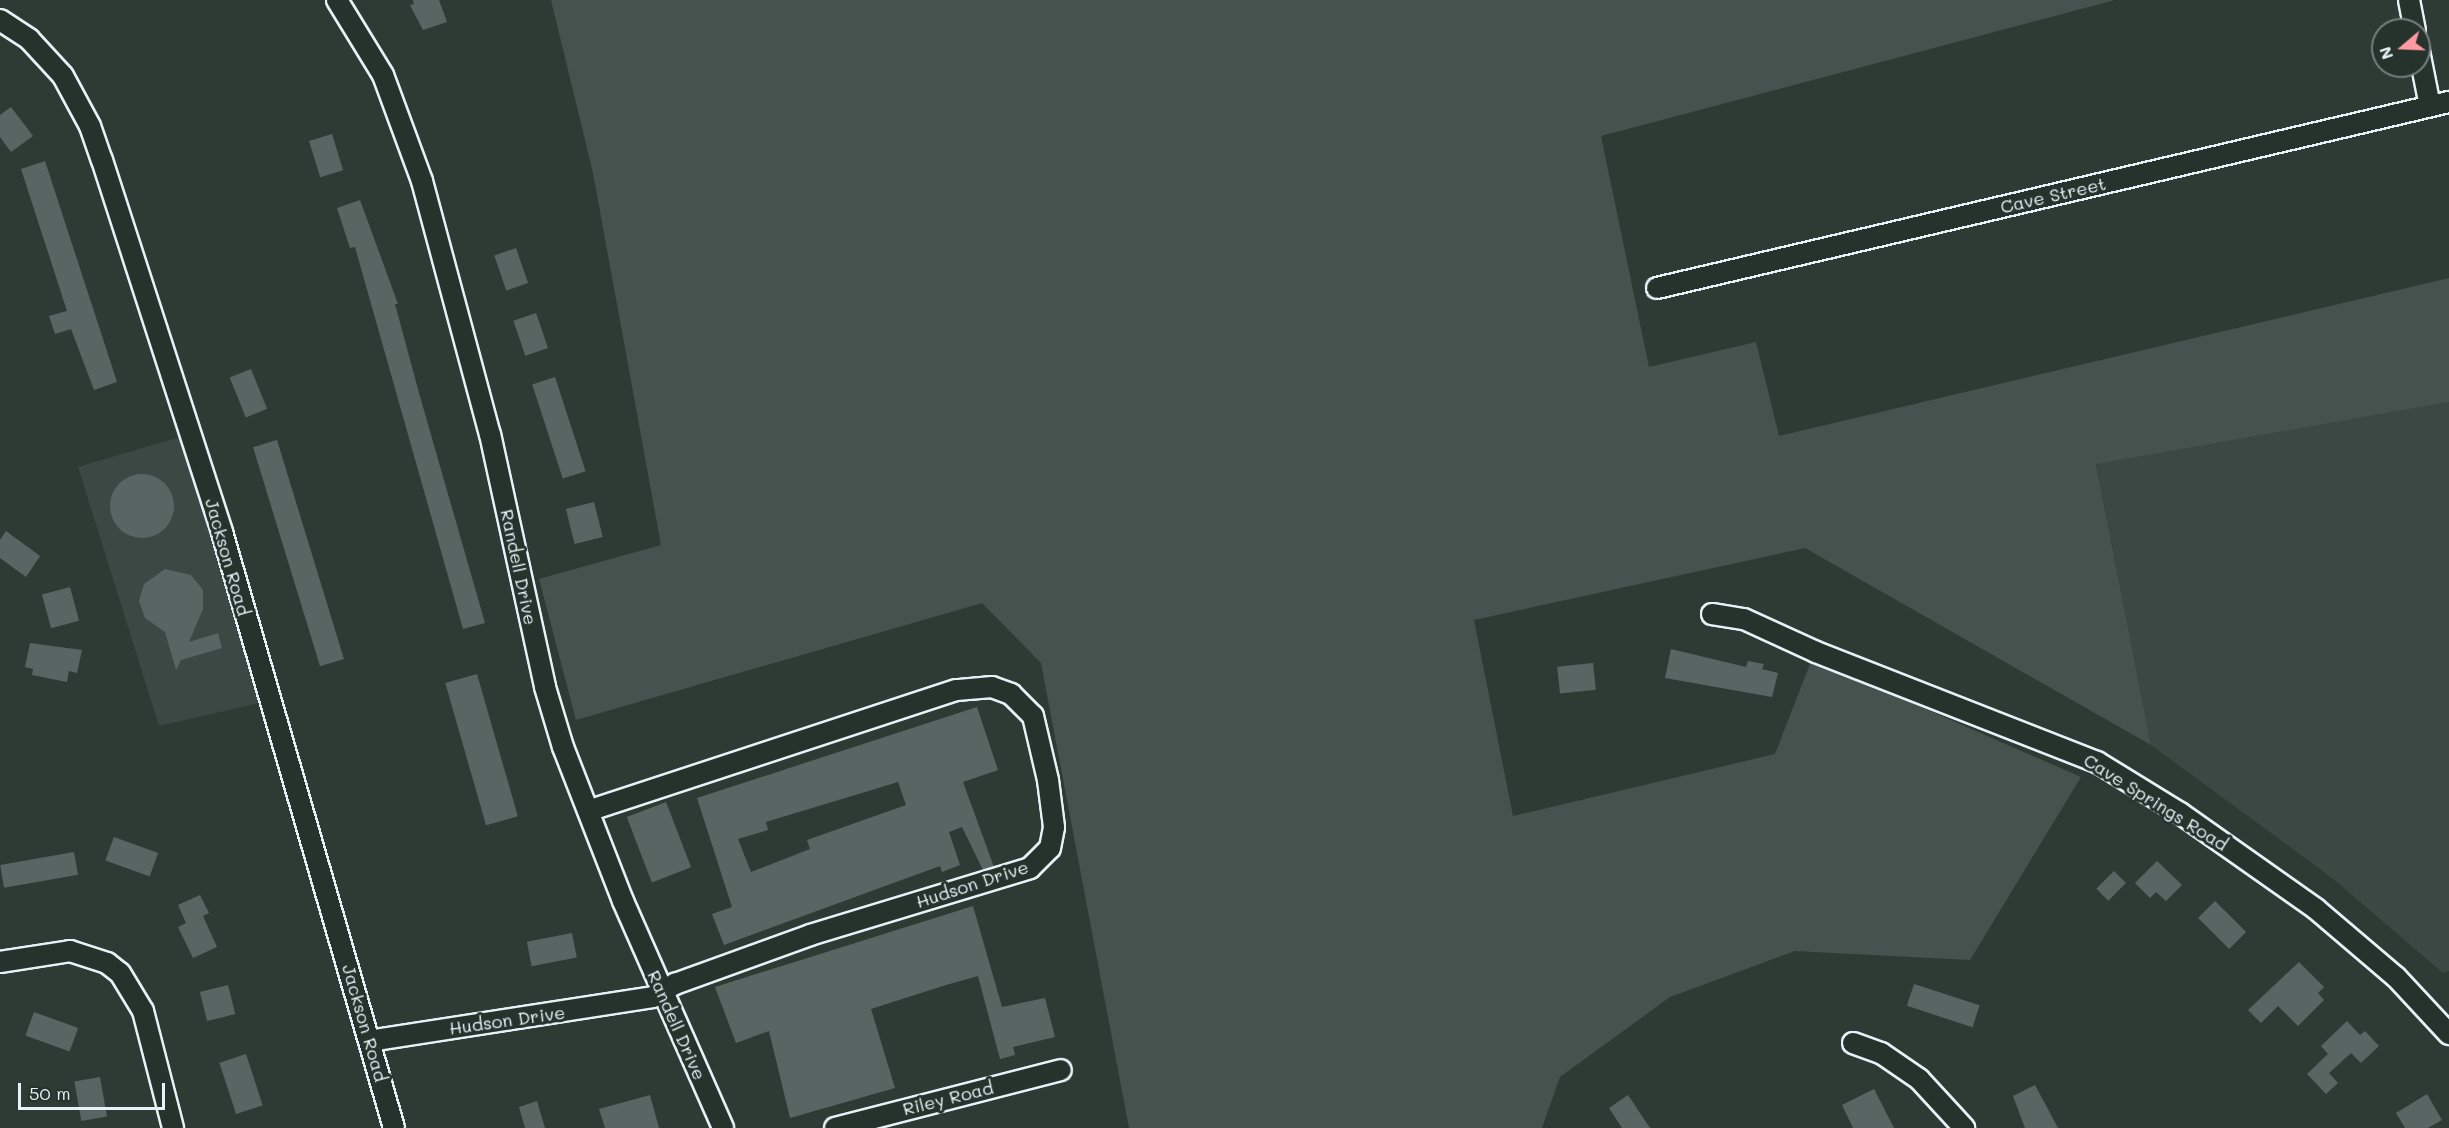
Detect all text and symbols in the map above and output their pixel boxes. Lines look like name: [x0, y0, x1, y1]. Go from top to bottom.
north arrow: [2371, 18, 2431, 78]
text: N: [2373, 44, 2397, 63]
street label: Cave Street: [1998, 172, 2108, 218]
street label: Jackson Road: [201, 496, 255, 618]
street label: Randell Drive: [496, 507, 542, 627]
street label: Cave Springs Road: [2080, 749, 2232, 855]
street label: Hudson Drive: [913, 856, 1031, 912]
street label: Jackson Road: [338, 962, 392, 1084]
street label: Randell Drive: [643, 967, 711, 1083]
street label: Hudson Drive: [448, 1001, 566, 1039]
scale bar: [21, 1071, 168, 1109]
street label: Riley Road: [900, 1076, 996, 1120]
text: 50 m: [29, 1081, 71, 1105]

